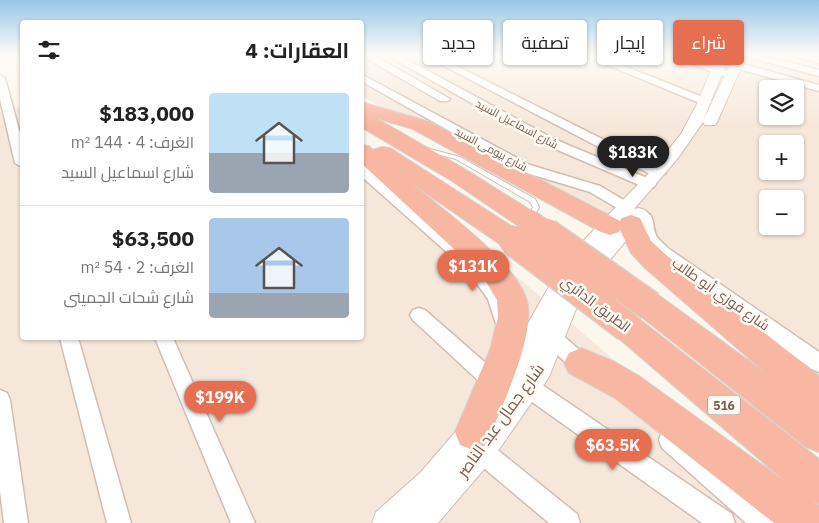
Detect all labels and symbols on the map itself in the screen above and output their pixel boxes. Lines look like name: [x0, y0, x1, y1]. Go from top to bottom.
street label: شارع اسماعيل السيد: [473, 96, 561, 152]
street label: شارع بيومى السيد: [452, 124, 530, 175]
pin: $183K: [598, 136, 668, 178]
pin: $131K: [438, 250, 508, 292]
street label: شارع فوزي أبو طالب: [667, 254, 773, 337]
street label: الطريق الدائري: [556, 272, 634, 338]
street label: شارع جمال عبد الناصر: [451, 359, 550, 483]
pin: $199K: [185, 380, 255, 423]
road number: 516: [708, 396, 740, 414]
pin: $63.5K: [572, 428, 654, 471]

